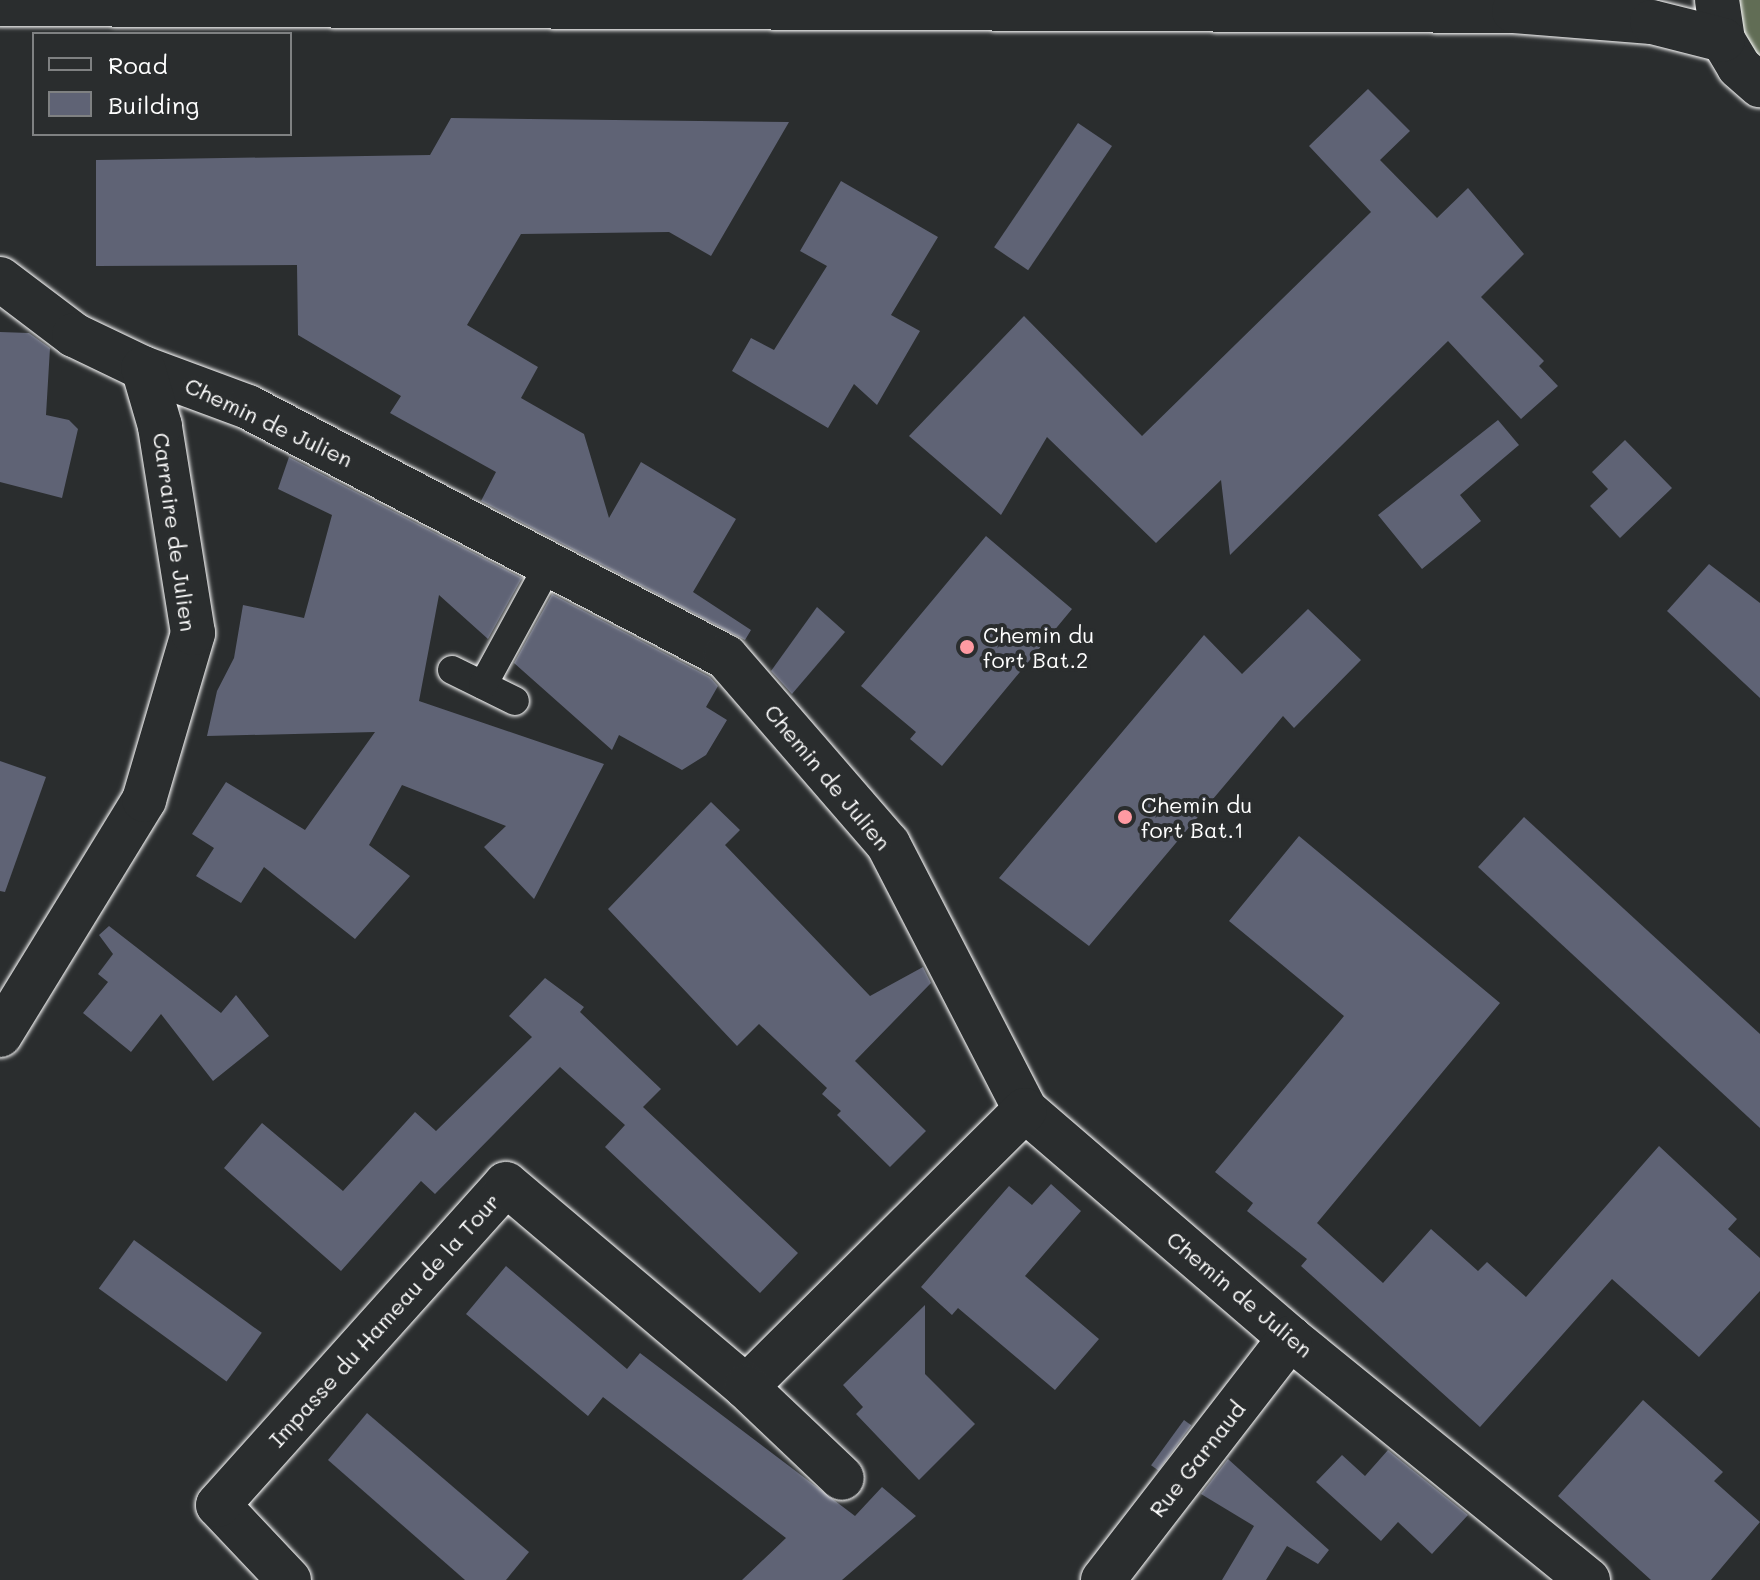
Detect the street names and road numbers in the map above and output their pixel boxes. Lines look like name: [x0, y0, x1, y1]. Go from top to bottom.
street label: Chemin de Julien: [181, 372, 357, 472]
street label: Carraire de Julien: [148, 431, 202, 633]
street label: Chemin de Julien: [759, 699, 897, 855]
street label: Impasse du Hameau de la Tour: [263, 1188, 505, 1452]
street label: Chemin de Julien: [1162, 1225, 1318, 1363]
street label: Rue Garnaud: [1144, 1396, 1250, 1522]

